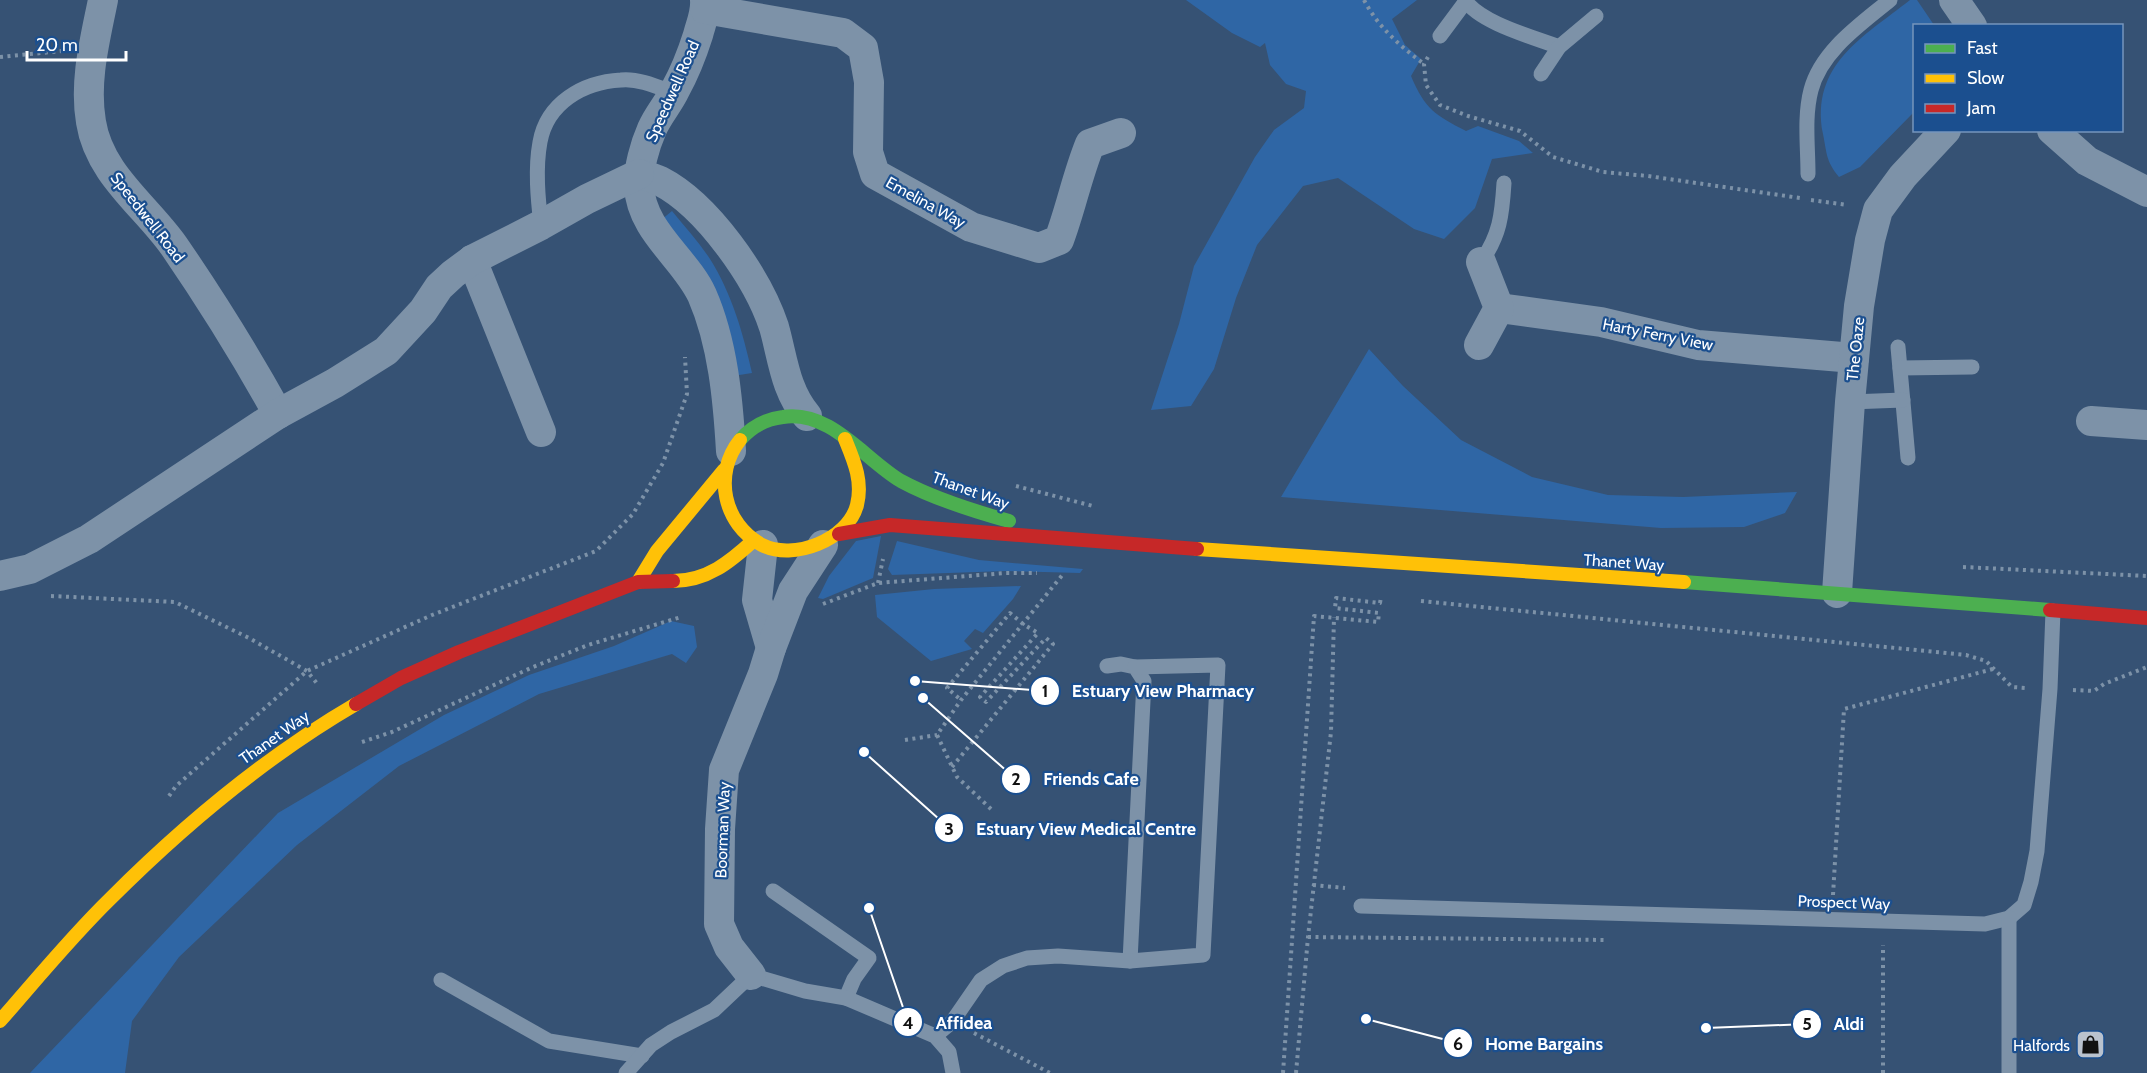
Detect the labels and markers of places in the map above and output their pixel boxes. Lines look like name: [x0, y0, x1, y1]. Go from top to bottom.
callout: Estuary View Pharmacy: [1030, 673, 1266, 709]
callout: Friends Cafe: [1001, 761, 1150, 797]
callout: Estuary View Medical Centre: [934, 810, 1208, 846]
callout: Affidea: [893, 1004, 1004, 1040]
callout: Aldi: [1792, 1006, 1876, 1042]
callout: Home Bargains: [1443, 1025, 1615, 1061]
shop icon: Halfords: [2075, 1029, 2107, 1061]
place label: Halfords: [2013, 1036, 2070, 1055]

